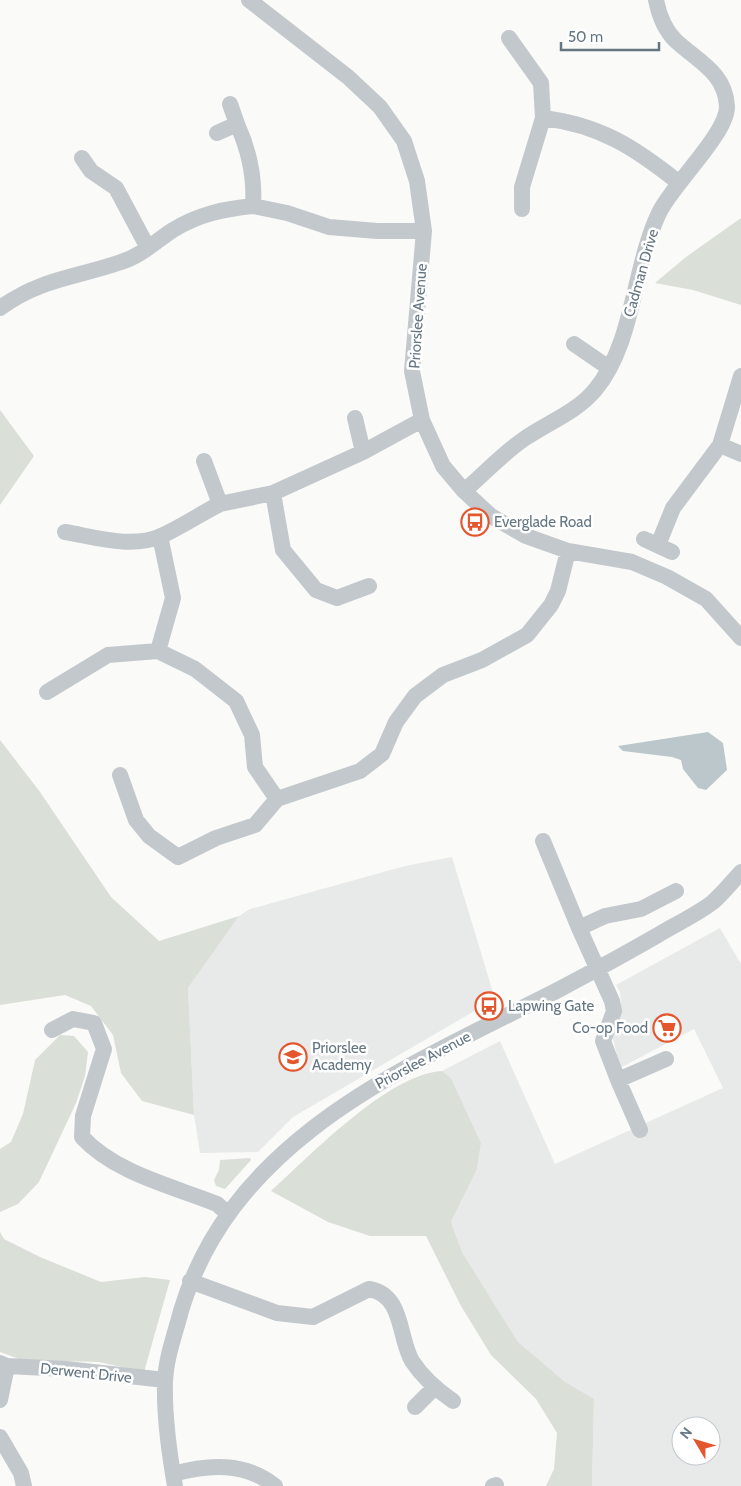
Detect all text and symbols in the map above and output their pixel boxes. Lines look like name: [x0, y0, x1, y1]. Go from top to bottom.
scale bar: [561, 20, 658, 52]
text: 50 m: [568, 28, 603, 46]
street label: Cadman Drive: [620, 227, 662, 319]
street label: Priorslee Avenue: [405, 263, 431, 369]
bus stop icon: Everglade Road: [460, 507, 490, 537]
place label: Everglade Road: [494, 513, 592, 531]
bus stop icon: Lapwing Gate: [474, 991, 504, 1021]
place label: Lapwing Gate: [508, 997, 594, 1015]
supermarket icon: Co-op Food: [652, 1013, 682, 1043]
place label: Co-op Food: [572, 1019, 648, 1037]
street label: Priorslee Avenue: [372, 1027, 474, 1093]
place label: Priorslee Academy: [312, 1039, 372, 1074]
school or university icon: Priorslee Academy: [278, 1042, 308, 1072]
street label: Derwent Drive: [39, 1359, 133, 1387]
north arrow: [671, 1416, 721, 1466]
text: N: [676, 1424, 696, 1442]

